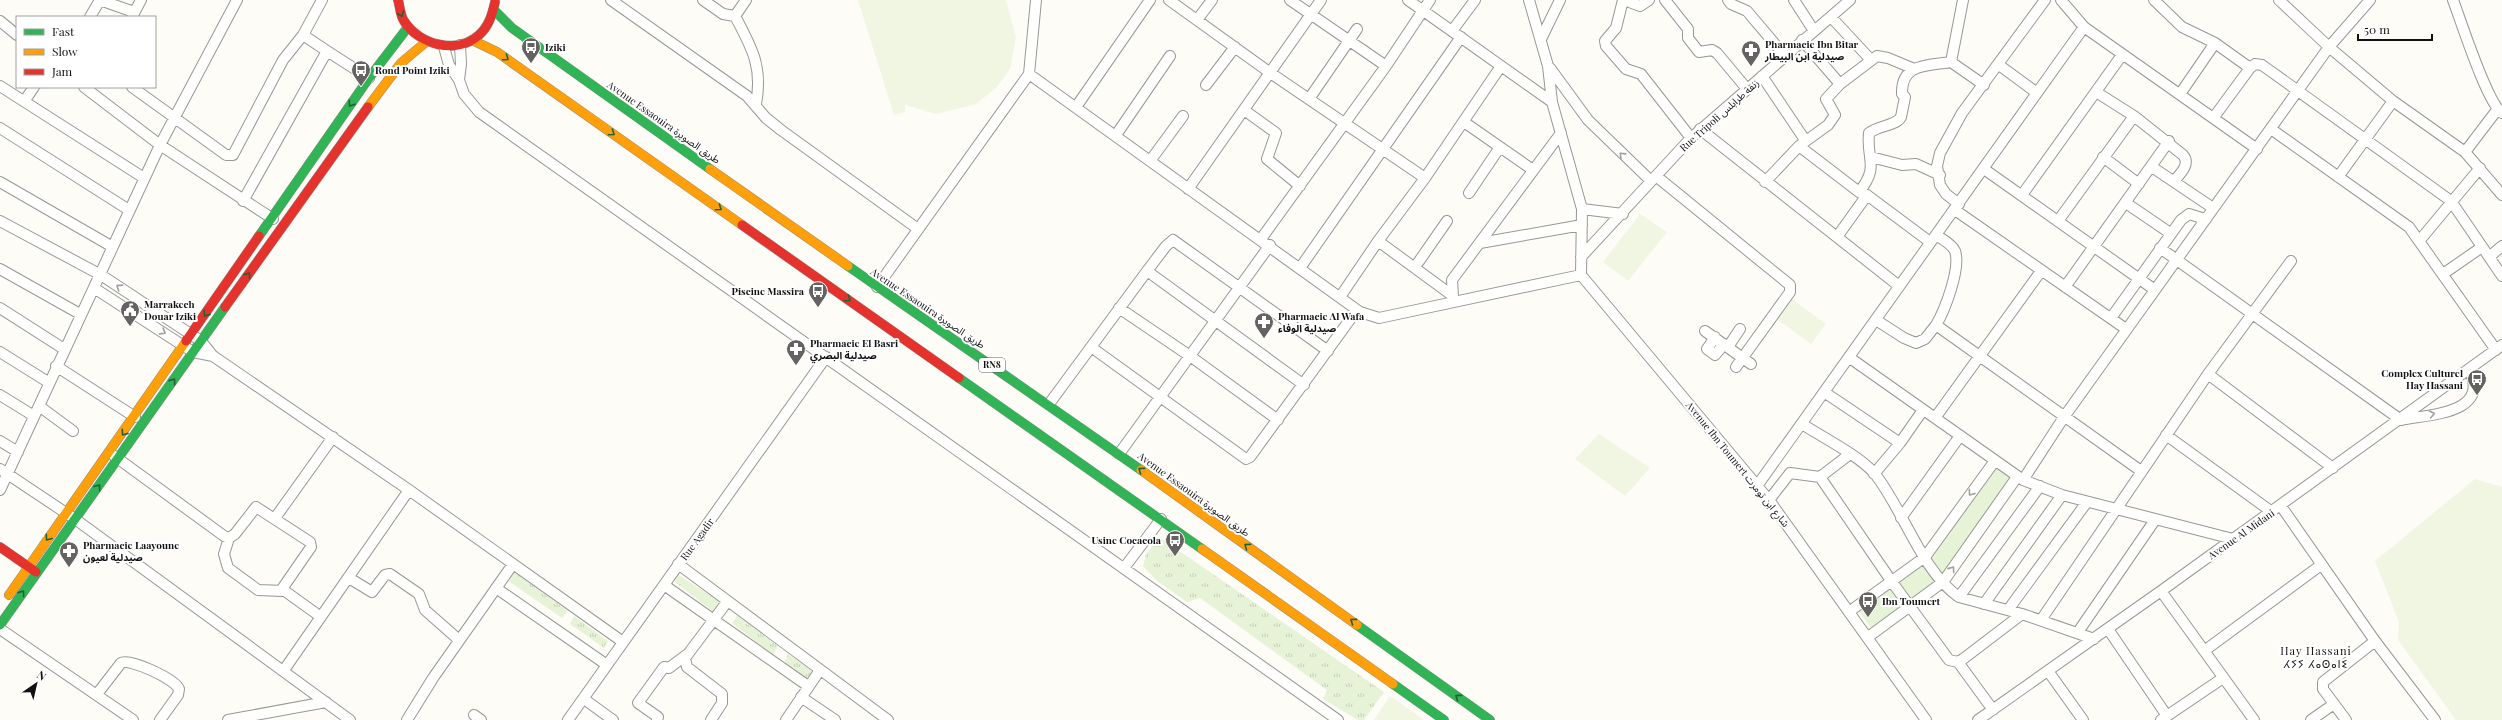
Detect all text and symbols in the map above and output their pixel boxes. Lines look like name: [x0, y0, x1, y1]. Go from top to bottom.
one-way arrow: [397, 11, 405, 18]
legend: [16, 16, 156, 88]
scale bar: [2358, 16, 2432, 42]
text: 50 m: [2364, 21, 2390, 37]
text: Fast: [52, 23, 75, 39]
bus stop icon: Iziki: [520, 36, 542, 64]
place label: Pharmacie Ibn Bitar صيدلية ابن البيطار: [1764, 37, 1859, 63]
pharmacy icon: Pharmacie Ibn Bitar صيدلية ابن البيطار: [1740, 39, 1762, 67]
place label: Iziki: [545, 40, 566, 54]
text: Slow: [52, 43, 78, 59]
one-way arrow: [502, 53, 509, 61]
bus stop icon: Rond Point Iziki: [350, 59, 372, 87]
text: Jam: [51, 63, 73, 79]
place label: Rond Point Iziki: [375, 63, 450, 77]
street label: Rue Tripoli زنقة طرابلس: [1676, 75, 1762, 154]
street label: Avenue Essaouira طريق الصويرة: [604, 77, 724, 167]
one-way arrow: [349, 99, 356, 106]
one-way arrow: [608, 128, 615, 135]
one-way arrow: [1619, 152, 1627, 159]
one-way arrow: [714, 203, 721, 210]
street label: Avenue Essaouira طريق الصويرة: [867, 264, 988, 352]
one-way arrow: [244, 272, 251, 279]
bus stop icon: Piscine Massira: [807, 280, 829, 308]
one-way arrow: [116, 284, 123, 291]
place label: Piscine Massira: [732, 284, 805, 298]
one-way arrow: [844, 294, 851, 302]
place label: Marrakech Douar Iziki: [144, 297, 196, 323]
public building icon: Marrakech Douar Iziki: [119, 299, 141, 327]
place label: Pharmacie Al Wafa صيدلية الوفاء: [1278, 309, 1365, 335]
one-way arrow: [203, 310, 211, 317]
pharmacy icon: Pharmacie Al Wafa صيدلية الوفاء: [1253, 311, 1275, 339]
one-way arrow: [159, 327, 166, 334]
place label: Pharmacie El Basri صيدلية البصري: [810, 336, 898, 364]
pharmacy icon: Pharmacie El Basri صيدلية البصري: [785, 338, 807, 366]
road number: RN8: [979, 358, 1005, 372]
place label: Complex Culturel Hay Hassani: [2381, 366, 2463, 392]
bus stop icon: Complex Culturel Hay Hassani: [2466, 368, 2488, 396]
one-way arrow: [168, 378, 176, 385]
street label: Avenue Ibn Toumert شارع ابن تومرت: [1682, 398, 1793, 530]
one-way arrow: [2429, 410, 2435, 418]
one-way arrow: [122, 428, 129, 435]
street label: Avenue Essaouira طريق الصويرة: [1134, 448, 1253, 540]
one-way arrow: [1139, 468, 1146, 475]
one-way arrow: [93, 485, 100, 492]
one-way arrow: [1969, 489, 1976, 496]
street label: Avenue Al Midani: [2204, 506, 2277, 563]
street label: Rue Agadir: [677, 515, 717, 563]
bus stop icon: Usine Cocacola: [1164, 529, 1186, 557]
place label: Usine Cocacola: [1091, 533, 1162, 547]
one-way arrow: [46, 534, 53, 541]
place label: Pharmacie Laayoune صيدلية لعيون: [83, 538, 179, 564]
pharmacy icon: Pharmacie Laayoune صيدلية لعيون: [58, 540, 80, 568]
one-way arrow: [1244, 543, 1251, 551]
one-way arrow: [1947, 566, 1955, 573]
one-way arrow: [17, 590, 24, 597]
bus stop icon: Ibn Toumert: [1857, 590, 1879, 618]
place label: Ibn Toumert: [1882, 594, 1941, 608]
one-way arrow: [1350, 619, 1357, 626]
district label: Hay Hassani ⵃⵢⵢ ⵃⴰⵙⴰⵏⵉ: [2280, 643, 2352, 671]
north arrow: [16, 664, 56, 704]
text: N: [34, 667, 49, 684]
one-way arrow: [1456, 695, 1463, 702]

